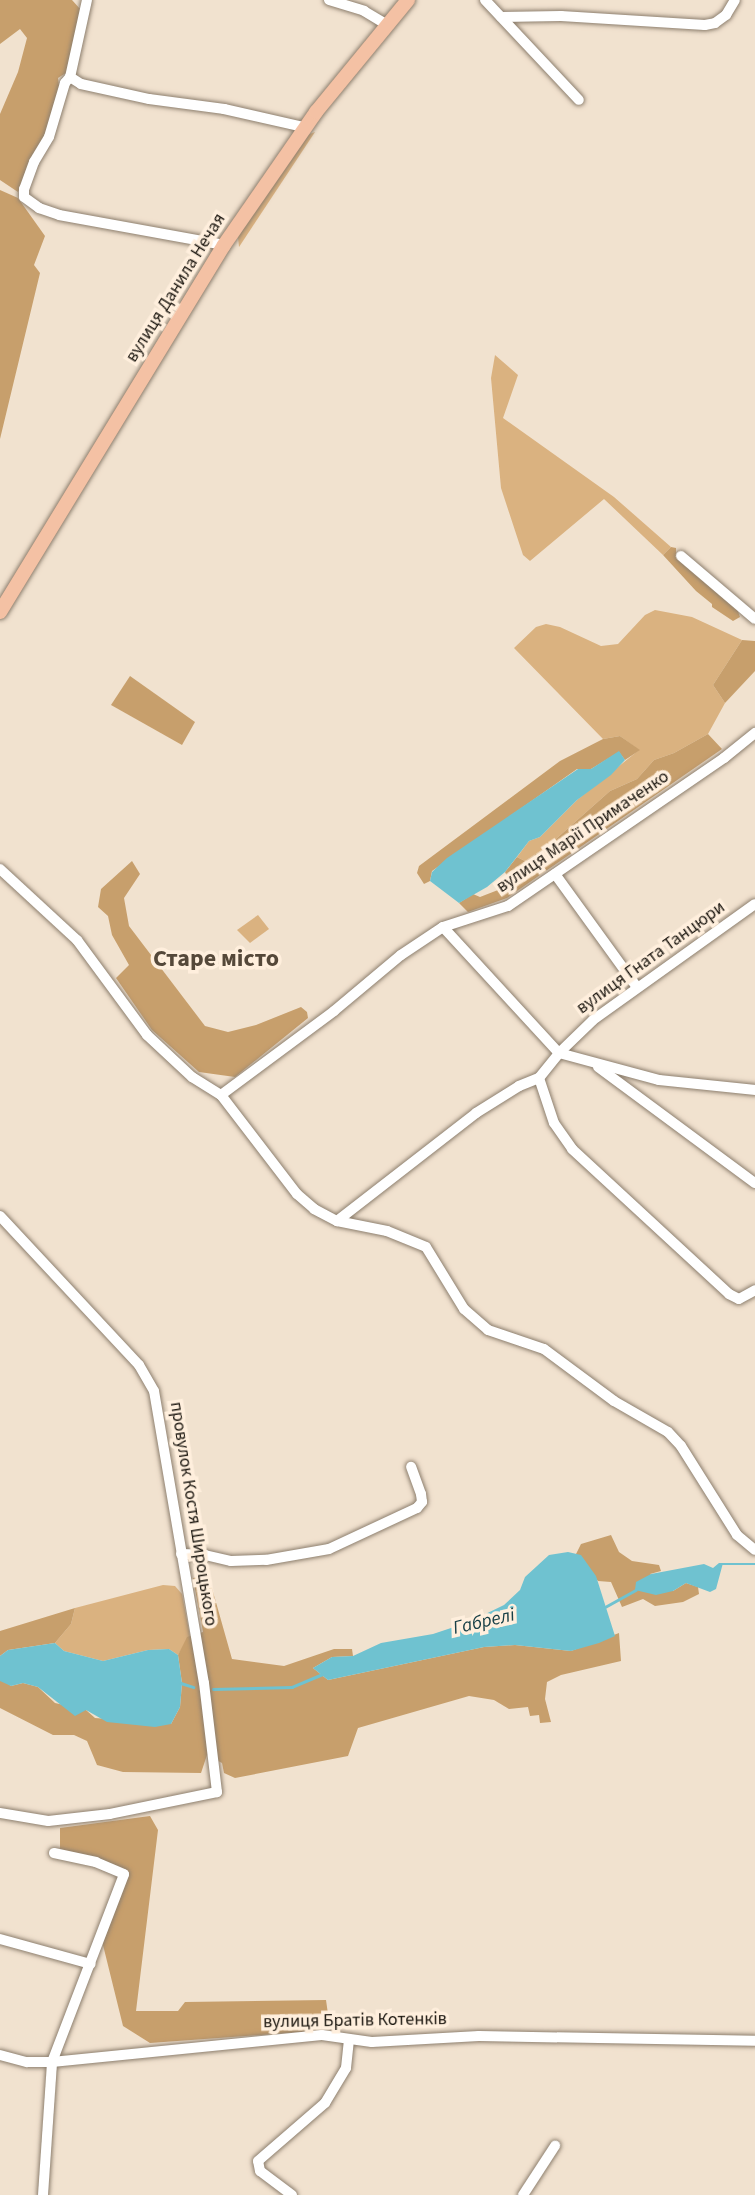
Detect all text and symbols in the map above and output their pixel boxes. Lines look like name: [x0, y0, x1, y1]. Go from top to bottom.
street label: вулиця Данила Нечая: [121, 210, 231, 366]
street label: вулиця Марії Примаченко: [493, 766, 673, 898]
street label: вулиця Гната Танцюри: [572, 897, 730, 1019]
district label: Старе місто: [153, 945, 279, 973]
street label: провулок Костя Широцького: [165, 1400, 221, 1628]
water label: Габрелі: [451, 1604, 517, 1640]
street label: вулиця Братів Котенків: [263, 2009, 447, 2033]

